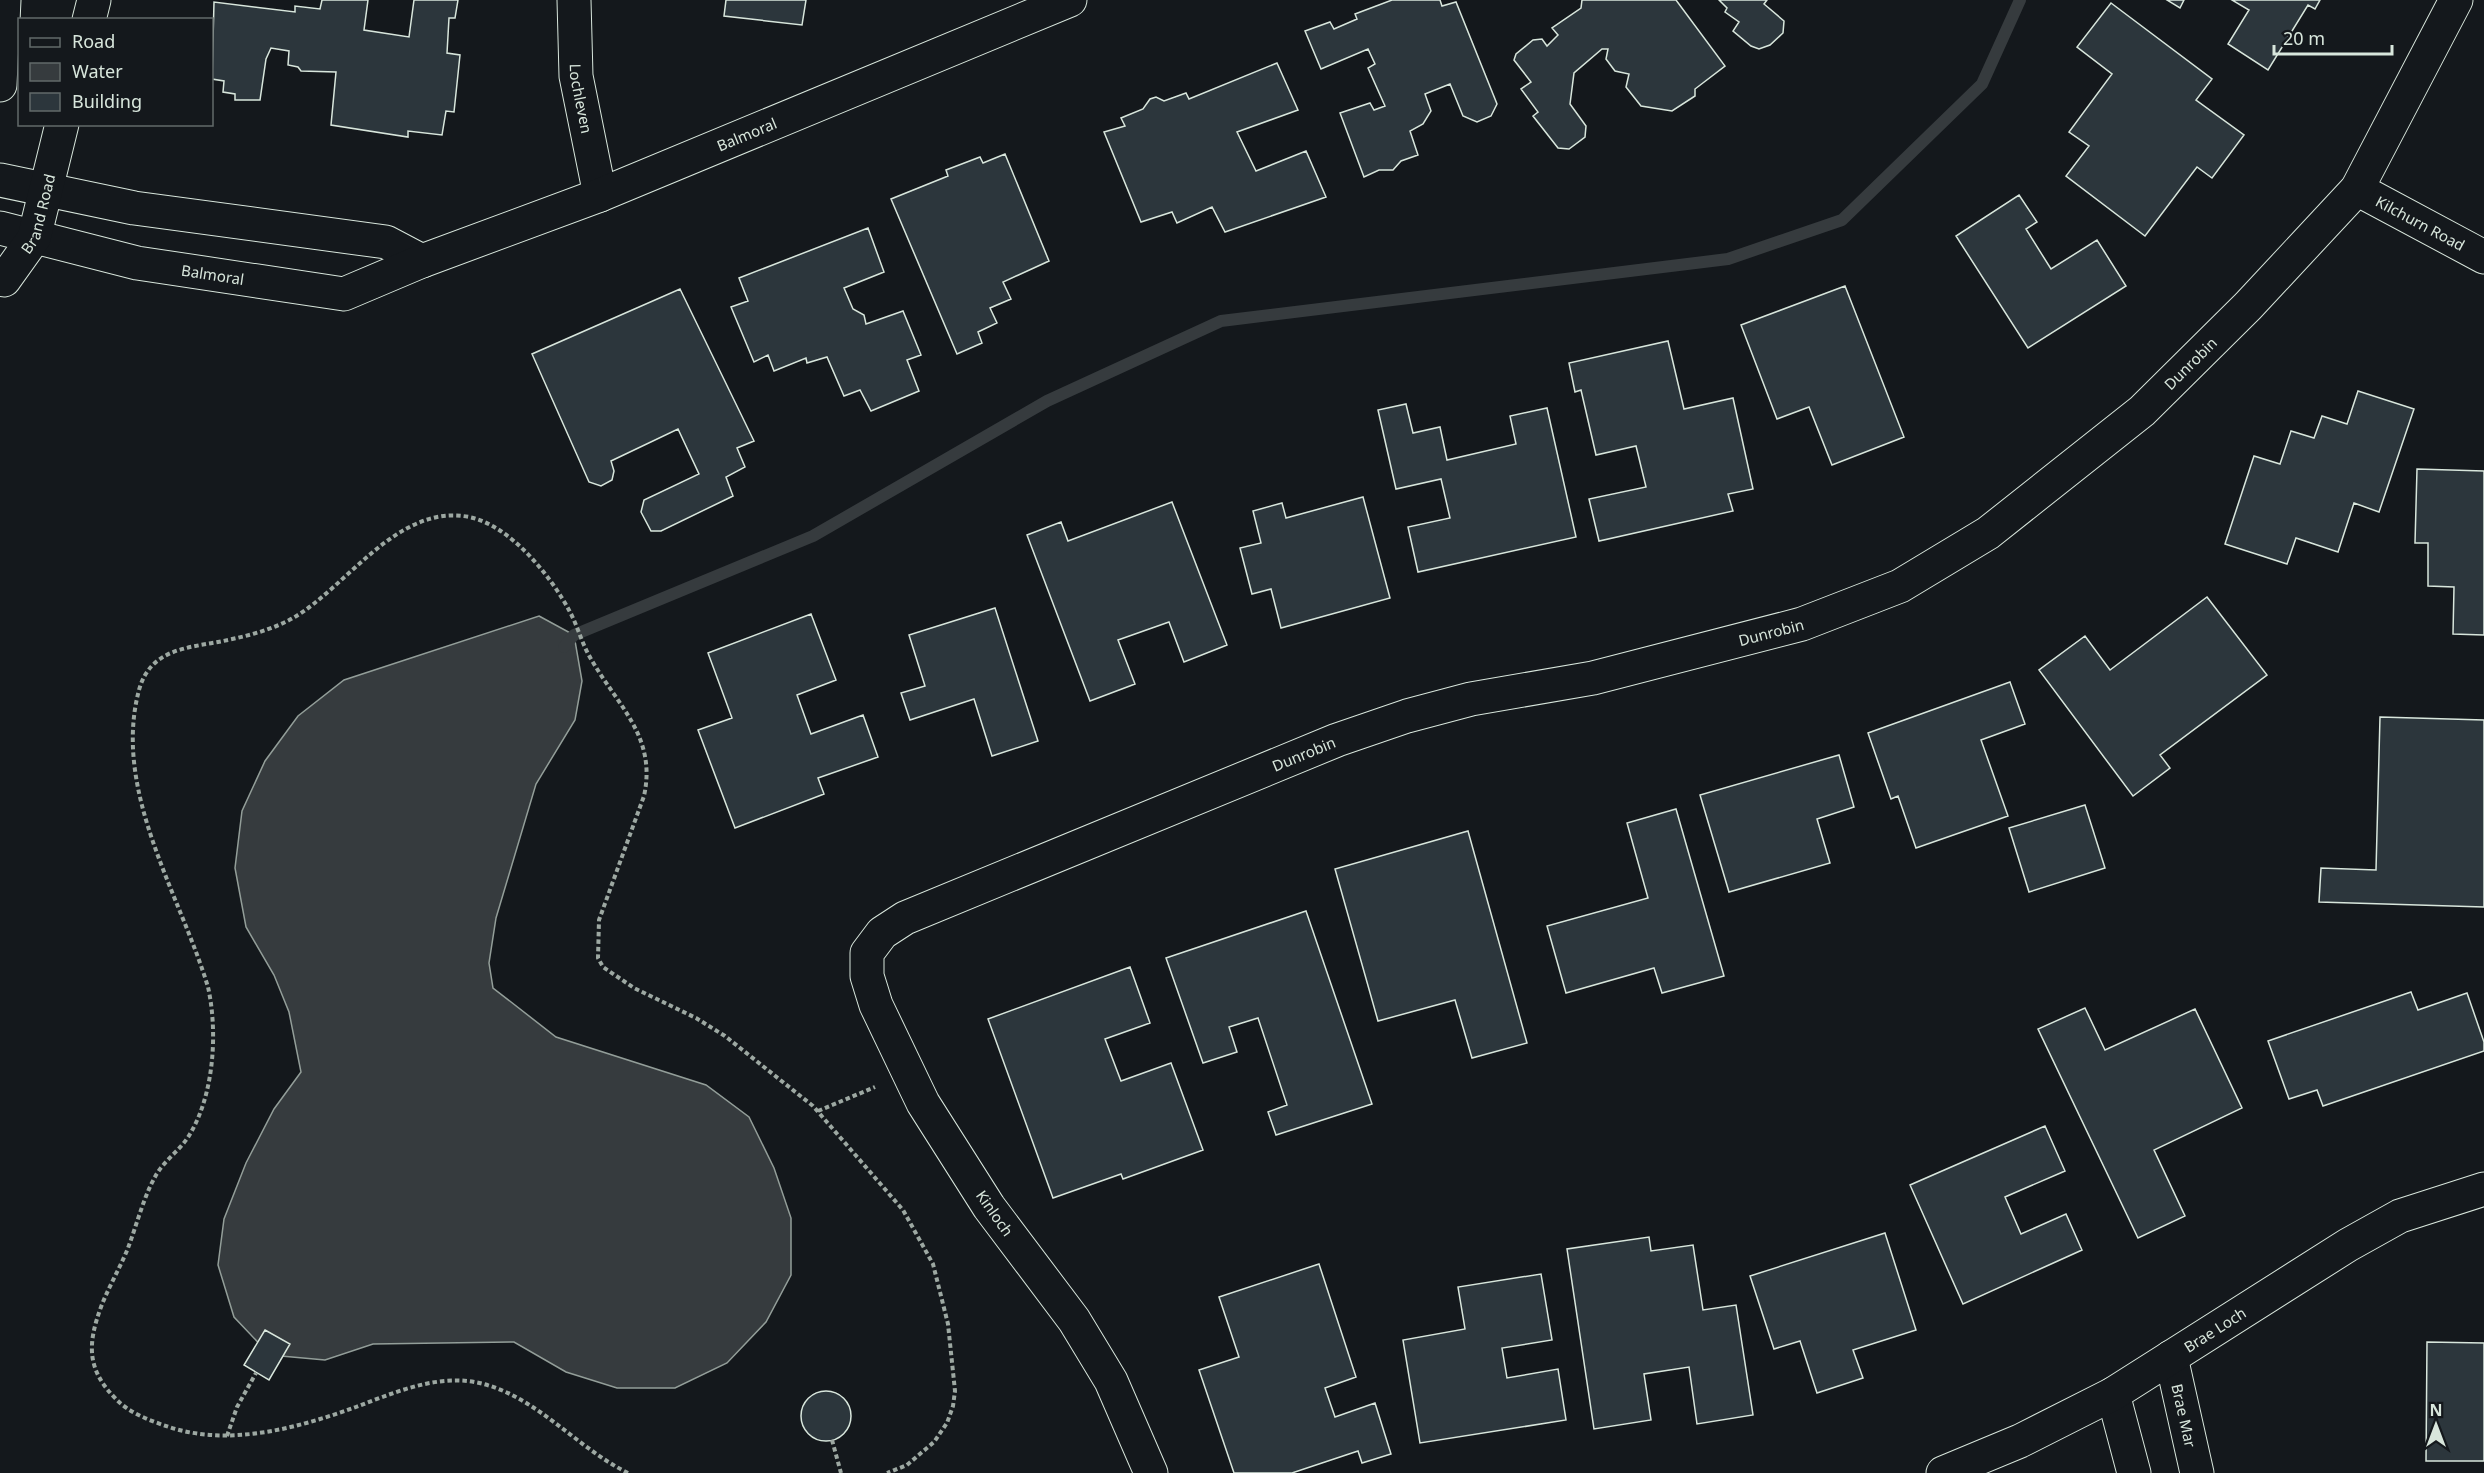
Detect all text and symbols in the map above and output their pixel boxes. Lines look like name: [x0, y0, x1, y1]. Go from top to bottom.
legend: [18, 18, 213, 126]
scale bar: [2274, 18, 2392, 56]
text: 20 m: [2283, 26, 2325, 50]
text: Road: [72, 29, 115, 53]
text: Water: [72, 59, 123, 83]
street label: Lochleven: [566, 63, 597, 135]
text: Building: [72, 89, 142, 113]
street label: Balmoral: [714, 113, 780, 156]
street label: Brand Road: [16, 172, 59, 258]
street label: Kilchurn Road: [2372, 191, 2469, 255]
street label: Balmoral: [180, 260, 246, 289]
street label: Dunrobin: [2159, 333, 2221, 394]
street label: Dunrobin: [1736, 614, 1806, 650]
street label: Dunrobin: [1269, 732, 1338, 776]
street label: Kinloch: [972, 1186, 1018, 1240]
street label: Brae Loch: [2180, 1302, 2250, 1357]
street label: Brae Mar: [2167, 1382, 2201, 1449]
north arrow: [2406, 1395, 2466, 1455]
text: N: [2429, 1399, 2443, 1421]

